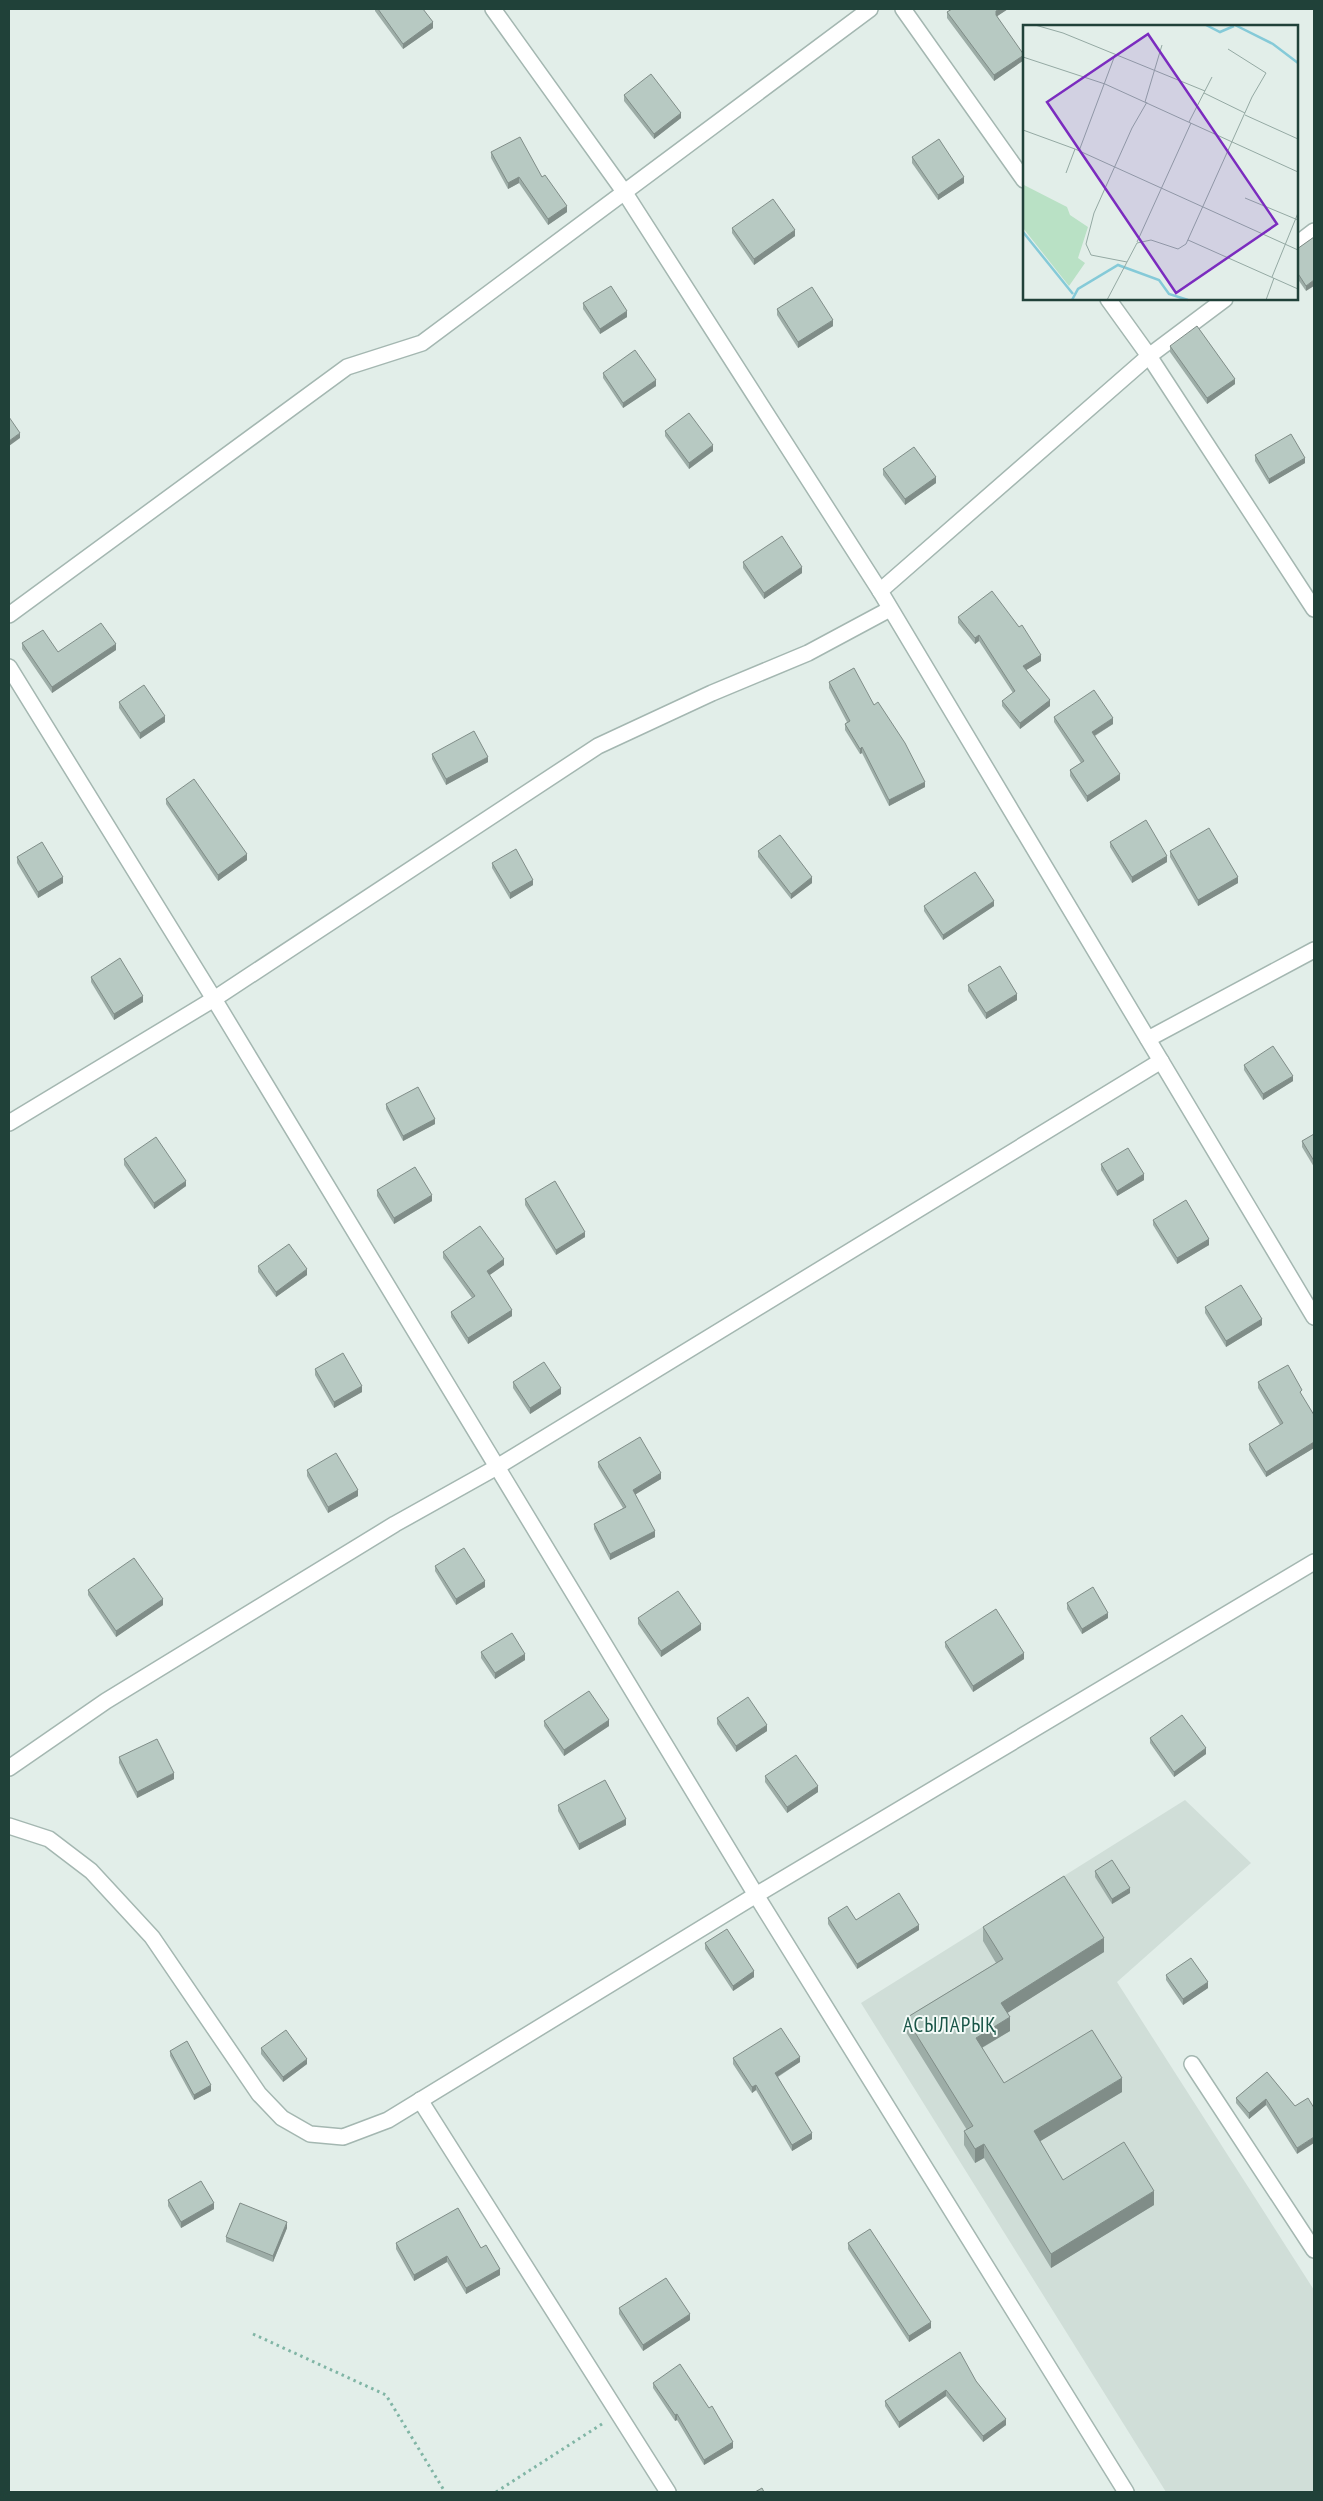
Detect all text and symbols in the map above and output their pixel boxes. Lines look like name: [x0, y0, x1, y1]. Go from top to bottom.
inset map: [1023, 25, 1298, 300]
district label: АСЫЛАРЫҚ: [903, 2011, 997, 2038]

